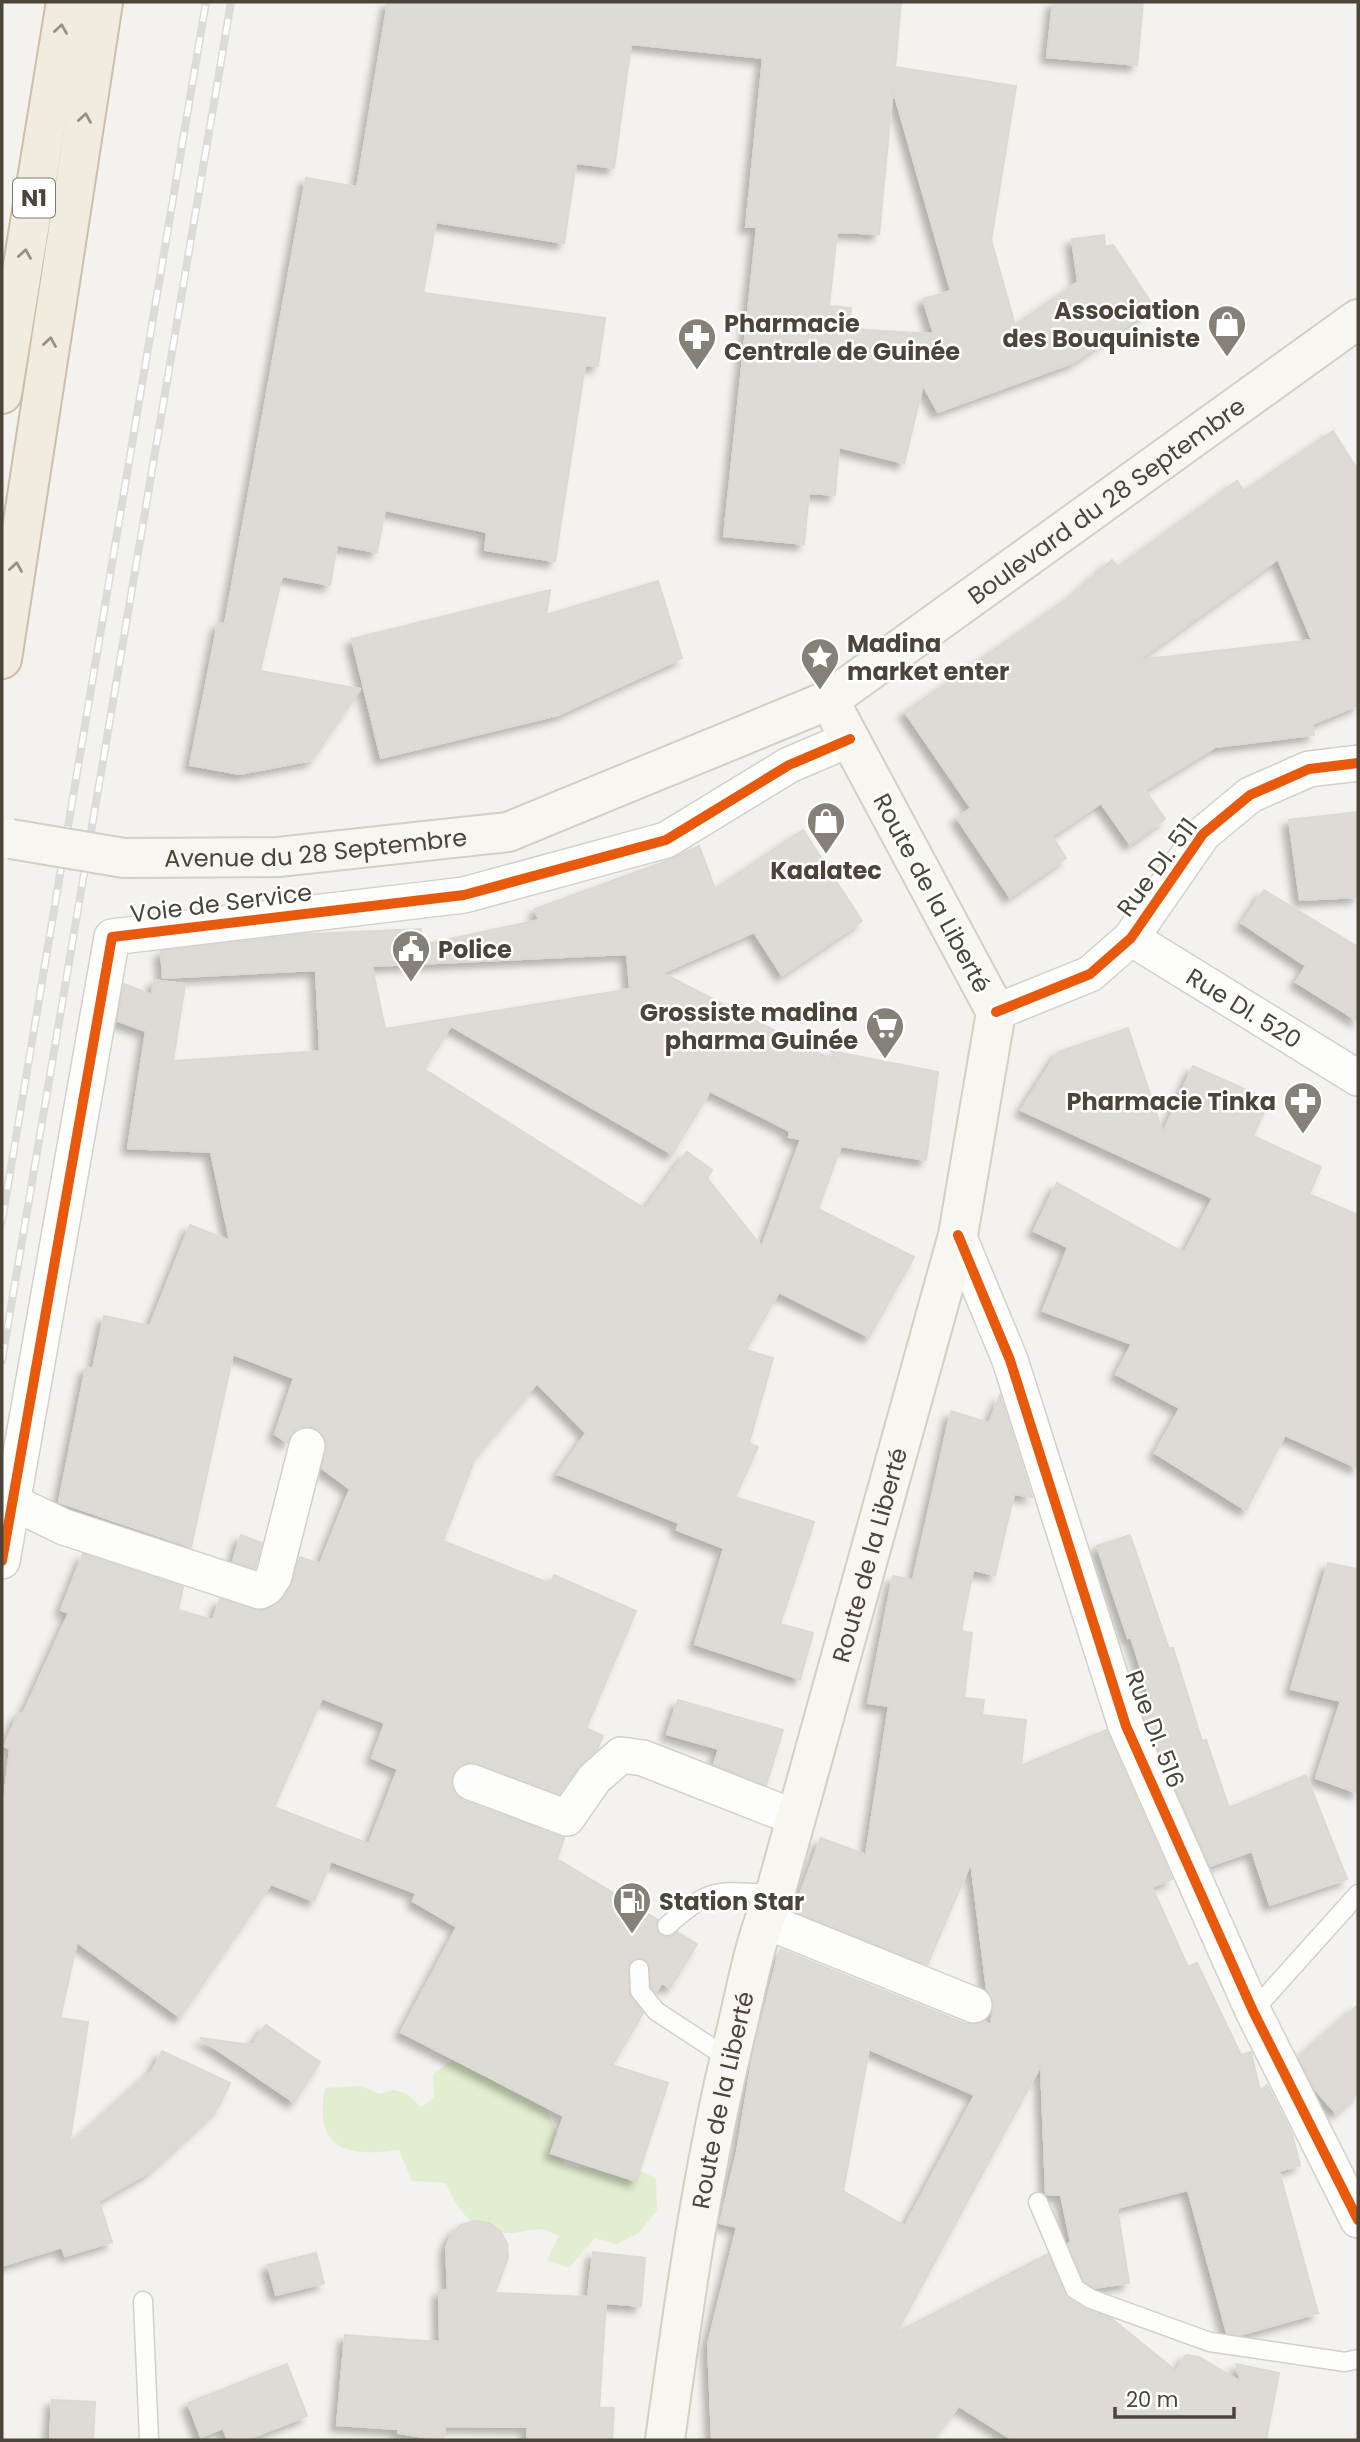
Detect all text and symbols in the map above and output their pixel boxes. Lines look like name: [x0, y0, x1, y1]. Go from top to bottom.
one-way arrow: [53, 23, 68, 35]
one-way arrow: [77, 112, 92, 123]
road number: N1: [13, 178, 55, 218]
one-way arrow: [17, 248, 32, 260]
place label: Association des Bouquiniste: [1002, 294, 1200, 355]
shop icon: Association des Bouquiniste: [1206, 303, 1248, 358]
place label: Pharmacie Centrale de Guinée: [724, 307, 960, 368]
pharmacy icon: Pharmacie Centrale de Guinée: [676, 316, 718, 371]
one-way arrow: [42, 337, 57, 348]
street label: Boulevard du 28 Septembre: [961, 389, 1252, 612]
one-way arrow: [8, 561, 23, 573]
place label: Madina market enter: [847, 627, 1009, 688]
place icon: Madina market enter: [799, 636, 841, 691]
street label: Route de la Liberté: [865, 788, 999, 998]
shop icon: Kaalatec: [805, 800, 847, 855]
street label: Rue DI. 511: [1109, 811, 1205, 923]
street label: Avenue du 28 Septembre: [164, 820, 469, 874]
place label: Kaalatec: [770, 854, 882, 887]
street label: Voie de Service: [128, 875, 314, 931]
public building icon: Police: [390, 928, 432, 983]
place label: Police: [438, 933, 512, 966]
street label: Rue DI. 520: [1180, 960, 1308, 1056]
place label: Grossiste madina pharma Guinée: [640, 996, 858, 1057]
supermarket icon: Grossiste madina pharma Guinée: [864, 1005, 906, 1060]
pharmacy icon: Pharmacie Tinka: [1282, 1080, 1324, 1135]
place label: Pharmacie Tinka: [1067, 1085, 1276, 1118]
street label: Route de la Liberté: [824, 1444, 915, 1666]
street label: Rue DI. 516: [1117, 1665, 1193, 1793]
fuel station icon: Station Star: [611, 1880, 653, 1935]
place label: Station Star: [659, 1885, 804, 1918]
street label: Route de la Liberté: [683, 1988, 761, 2211]
scale bar: [1115, 2376, 1234, 2420]
text: 20 m: [1126, 2385, 1179, 2414]

